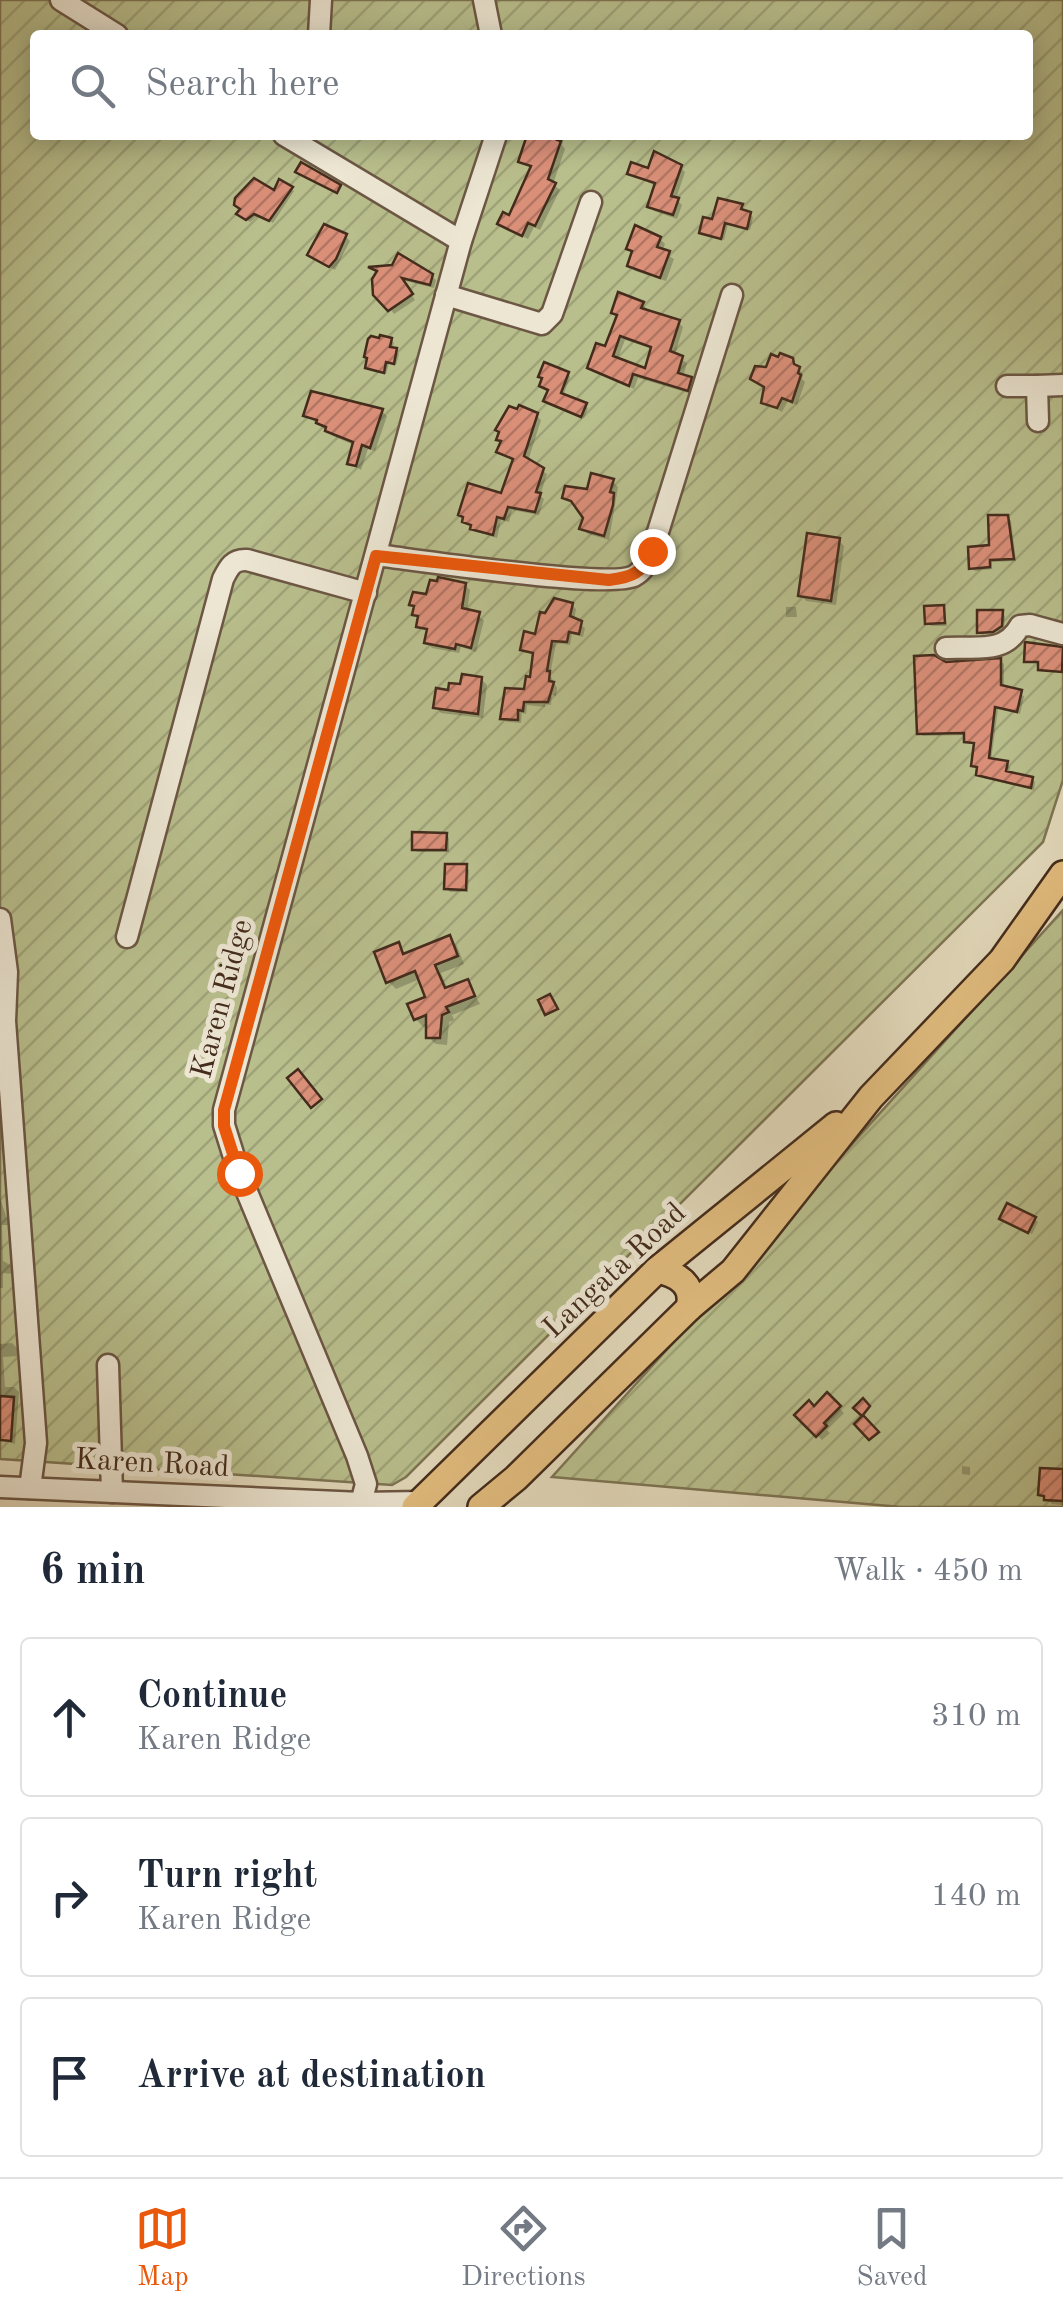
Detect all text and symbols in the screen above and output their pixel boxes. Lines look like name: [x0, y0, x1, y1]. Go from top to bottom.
search box: [30, 30, 1033, 140]
icon: search: [65, 58, 120, 113]
text: Search here: [145, 66, 340, 104]
route end: [630, 529, 676, 575]
street label: Karen Ridge: [187, 916, 259, 1082]
route start: [217, 1151, 263, 1197]
street label: Langata Road: [538, 1198, 692, 1344]
street label: Karen Road: [74, 1445, 230, 1483]
text: 6 min: [40, 1551, 146, 1593]
text: Walk · 450 m: [833, 1556, 1023, 1588]
text: Continue: [137, 1678, 287, 1716]
icon: ahead: [42, 1690, 97, 1745]
text: 310 m: [931, 1701, 1021, 1733]
text: Karen Ridge: [137, 1725, 311, 1757]
text: Turn right: [137, 1858, 317, 1896]
icon: right: [42, 1870, 97, 1925]
text: 140 m: [931, 1881, 1021, 1913]
text: Karen Ridge: [137, 1905, 311, 1937]
icon: arrive: [42, 2050, 97, 2105]
text: Arrive at destination: [137, 2058, 486, 2096]
tab: Map: [135, 2201, 190, 2296]
tab: Directions: [461, 2201, 586, 2296]
tab: Saved: [856, 2201, 928, 2296]

